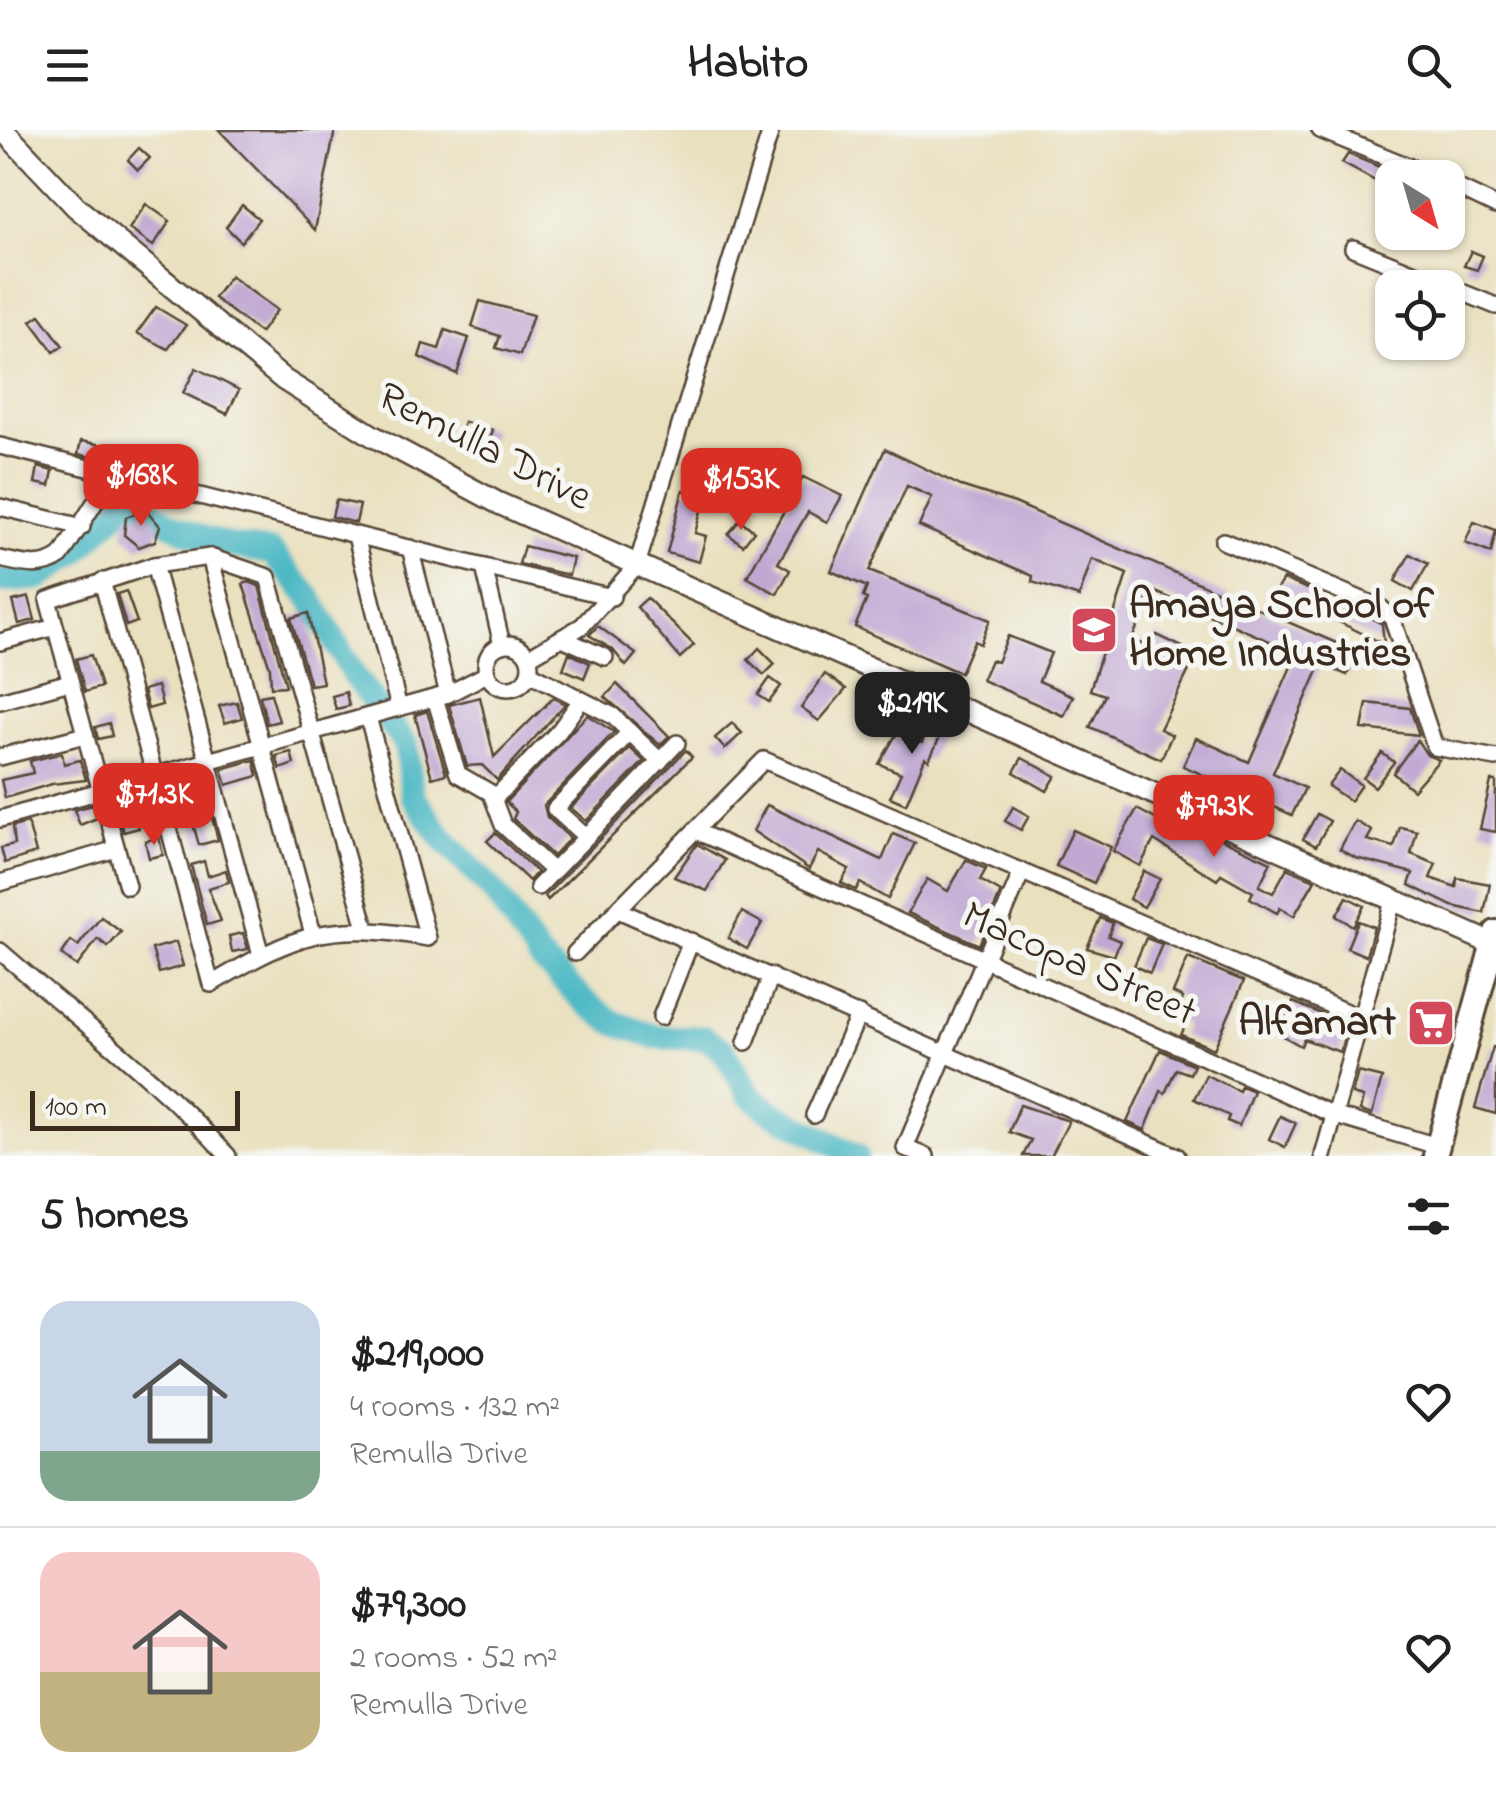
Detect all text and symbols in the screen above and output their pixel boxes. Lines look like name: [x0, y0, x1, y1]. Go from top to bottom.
text: Habito: [688, 32, 808, 98]
icon: menu: [40, 38, 95, 93]
icon: search: [1401, 38, 1456, 93]
north arrow: [1375, 160, 1465, 250]
map controls: [1375, 160, 1465, 360]
button: locate: [1375, 270, 1465, 360]
street label: Remulla Drive: [366, 368, 602, 528]
pin: $168K: [71, 444, 211, 529]
pin: $153K: [671, 448, 811, 533]
text: $168K: [105, 453, 177, 500]
text: $153K: [703, 457, 779, 504]
place label: Amaya School of Home Industries: [1129, 576, 1435, 685]
school or university icon: Amaya School of Home Industries: [1068, 604, 1120, 656]
pin: $219K: [842, 672, 982, 757]
text: $219K: [877, 681, 947, 728]
pin: $71.3K: [73, 763, 235, 848]
text: $71.3K: [115, 772, 193, 819]
pin: $79.3K: [1133, 775, 1295, 860]
text: $79.3K: [1175, 784, 1253, 831]
street label: Macopa Street: [952, 886, 1206, 1044]
place label: Alfamart: [1238, 993, 1397, 1054]
supermarket icon: Alfamart: [1405, 997, 1457, 1049]
scale bar: [30, 1086, 240, 1130]
text: 100 m: [45, 1088, 107, 1129]
text: 5 homes: [40, 1186, 189, 1247]
icon: filters: [1401, 1189, 1456, 1244]
text: $219,000: [350, 1324, 484, 1385]
icon: home: [120, 1341, 240, 1461]
icon: heart: [1401, 1374, 1456, 1429]
text: 4 rooms · 132 m²: [350, 1385, 560, 1432]
text: Remulla Drive: [350, 1432, 528, 1479]
text: $79,300: [350, 1575, 466, 1636]
icon: home: [120, 1592, 240, 1712]
icon: heart: [1401, 1625, 1456, 1680]
text: 2 rooms · 52 m²: [350, 1636, 558, 1683]
text: Remulla Drive: [350, 1683, 528, 1730]

